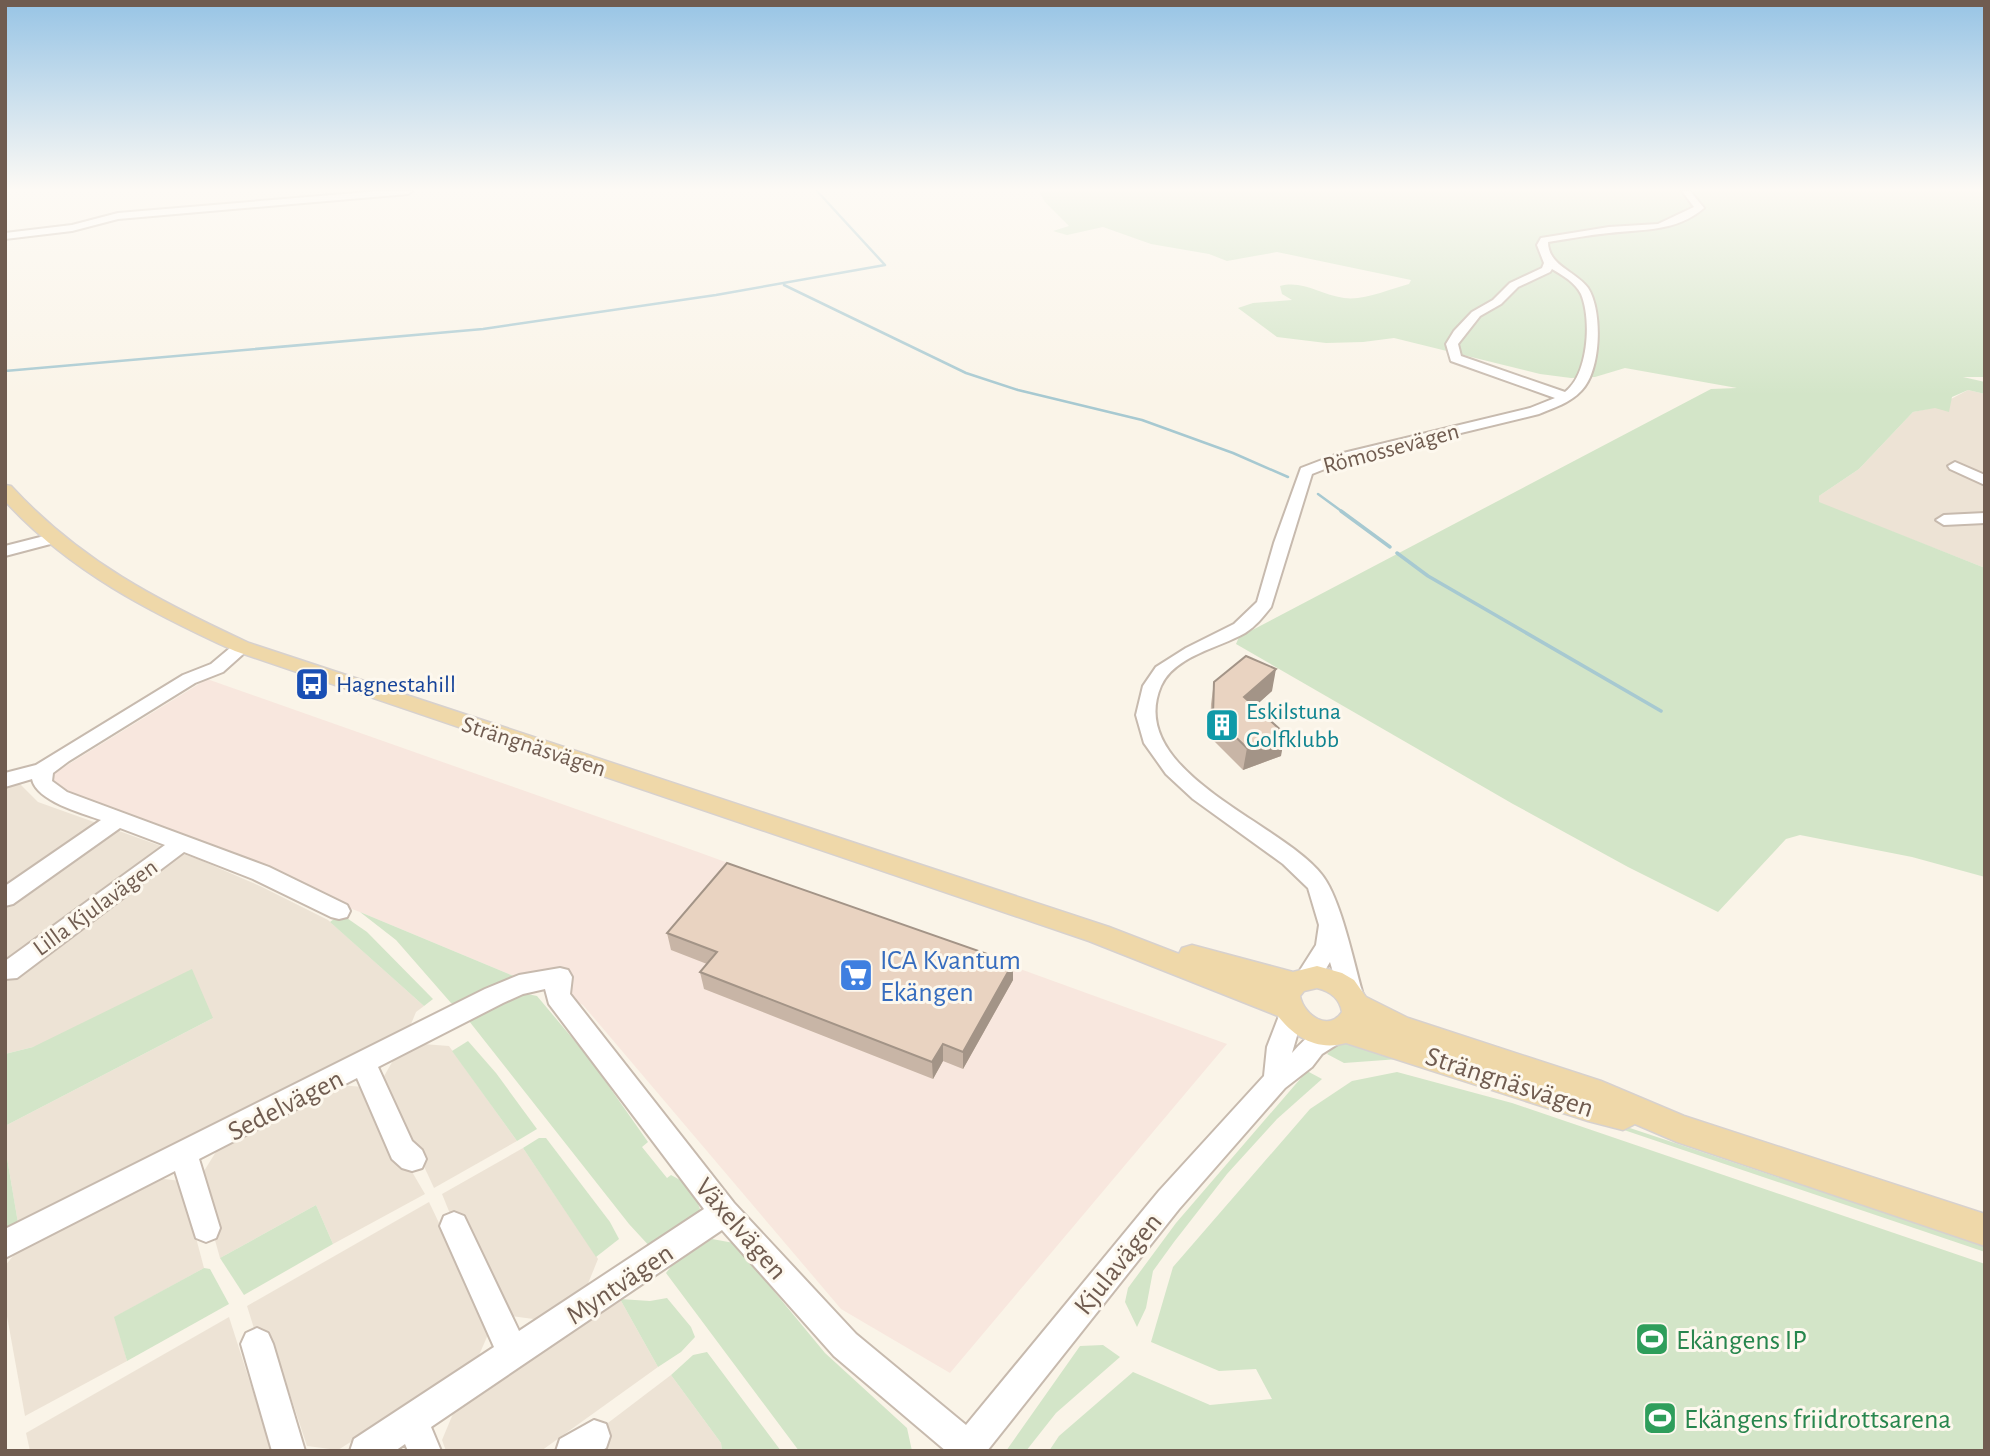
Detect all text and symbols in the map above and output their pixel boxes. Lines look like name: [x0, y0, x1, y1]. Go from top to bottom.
street label: Römossevägen: [1321, 419, 1462, 479]
bus stop icon: Hagnestahill: [293, 665, 331, 703]
place label: Hagnestahill: [336, 673, 456, 697]
place label: Eskilstuna Golfklubb: [1246, 700, 1341, 752]
building icon: Eskilstuna Golfklubb: [1203, 706, 1241, 744]
street label: Strängnäsvägen: [459, 712, 609, 782]
street label: Lilla Kjulavägen: [29, 855, 162, 961]
place label: ICA Kvantum Ekängen: [880, 947, 1021, 1007]
supermarket icon: ICA Kvantum Ekängen: [837, 956, 875, 994]
street label: Strängnäsvägen: [1422, 1043, 1597, 1123]
street label: Sedelvägen: [224, 1065, 348, 1147]
street label: Växelvägen: [689, 1173, 792, 1285]
street label: Kjulavägen: [1069, 1208, 1168, 1320]
street label: Myntvägen: [562, 1239, 679, 1330]
sports icon: Ekängens IP: [1633, 1320, 1671, 1358]
place label: Ekängens IP: [1676, 1327, 1807, 1355]
sports icon: Ekängens friidrottsarena: [1641, 1399, 1679, 1437]
place label: Ekängens friidrottsarena: [1684, 1406, 1951, 1434]

